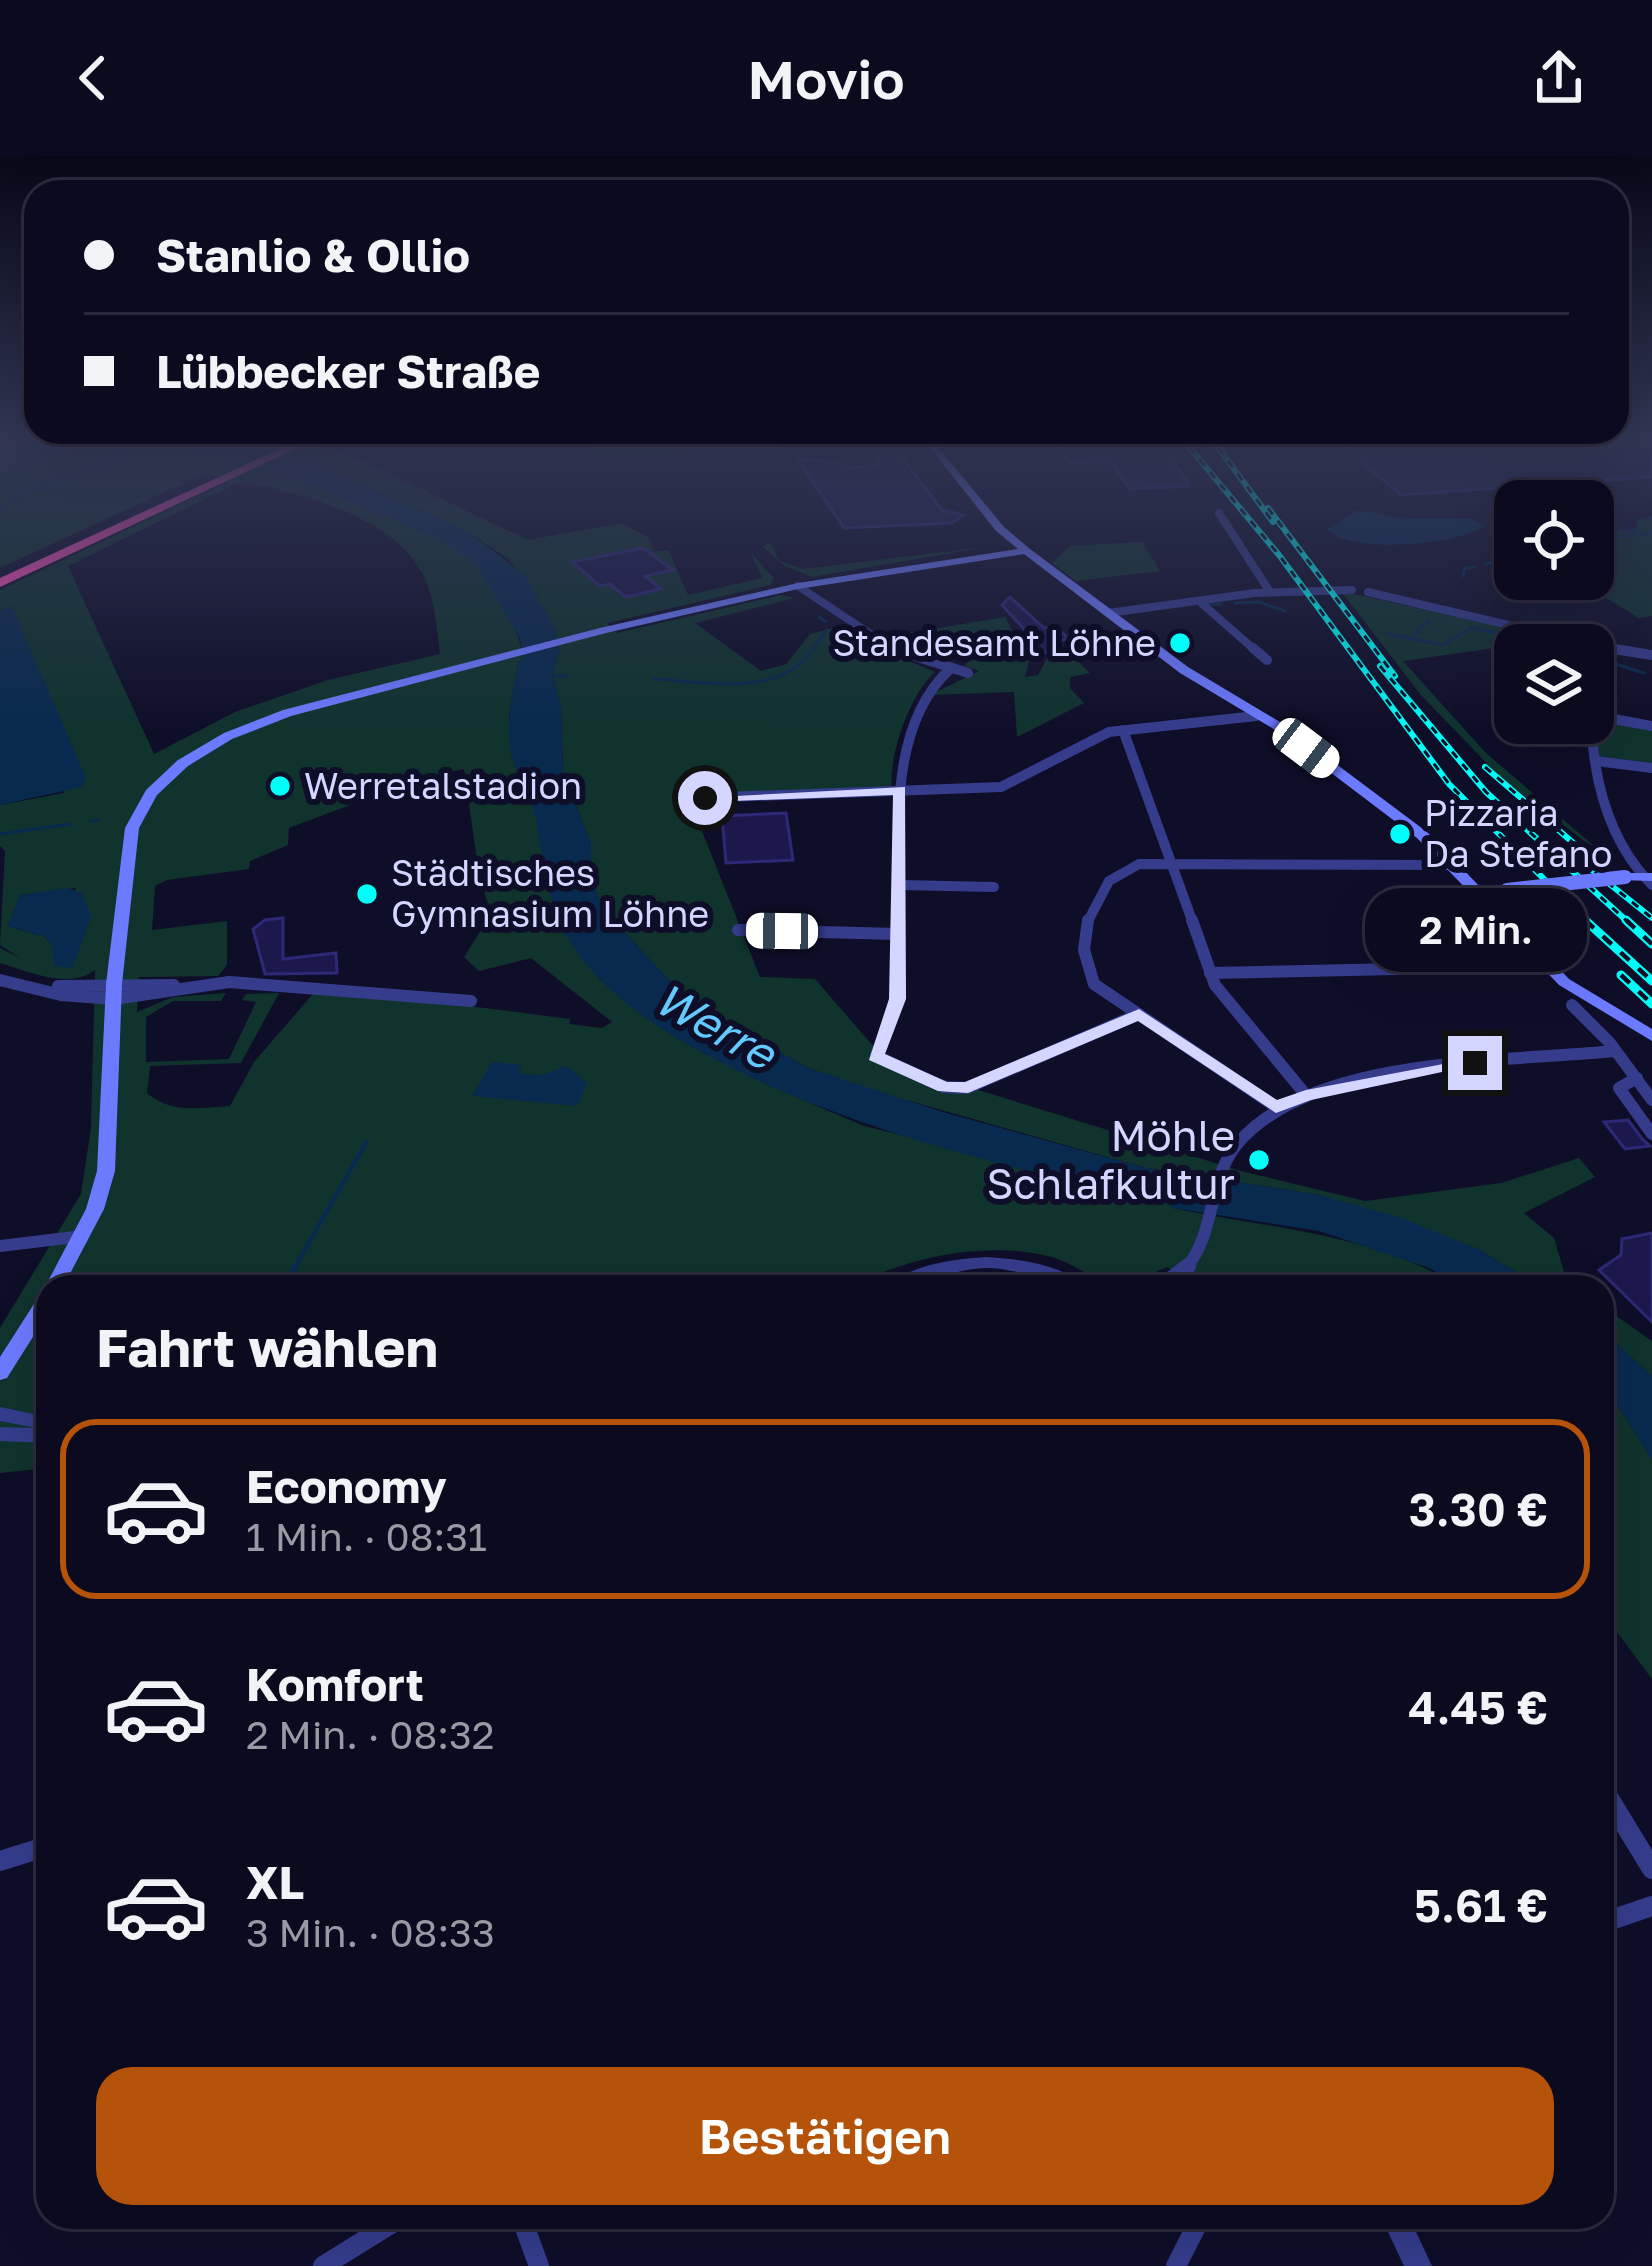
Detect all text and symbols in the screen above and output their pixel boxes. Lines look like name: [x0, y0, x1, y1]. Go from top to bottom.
icon: back: [60, 45, 126, 111]
icon: share: [1526, 45, 1592, 111]
text: Movio: [747, 46, 905, 111]
text: Stanlio & Ollio: [156, 228, 470, 282]
text: Lübbecker Straße: [156, 344, 540, 398]
map controls: [1494, 480, 1614, 744]
button: locate: [1494, 480, 1614, 600]
place label: Standesamt Löhne: [833, 621, 1156, 664]
button: layers: [1494, 624, 1614, 744]
marker: Standesamt Löhne: [1167, 630, 1193, 656]
car: [1266, 712, 1346, 784]
place label: Werretalstadion: [304, 764, 582, 807]
route start: [678, 771, 732, 825]
marker: Werretalstadion: [267, 773, 293, 799]
place label: Pizzaria Da Stefano: [1424, 791, 1612, 875]
marker: Pizzaria Da Stefano: [1387, 821, 1413, 847]
place label: Städtisches Gymnasium Löhne: [391, 851, 709, 935]
marker: Städtisches Gymnasium Löhne: [354, 881, 380, 907]
callout: 2 Min.: [1364, 889, 1586, 973]
text: 2 Min.: [1419, 906, 1533, 953]
car: [746, 912, 818, 950]
water label: Werre: [646, 970, 787, 1081]
route end: [1448, 1036, 1502, 1090]
place label: Möhle Schlafkultur: [987, 1110, 1235, 1208]
marker: Möhle Schlafkultur: [1246, 1147, 1272, 1173]
text: Fahrt wählen: [96, 1314, 438, 1379]
icon: car: [102, 1455, 210, 1563]
text: Economy: [246, 1459, 447, 1513]
text: 3.30 €: [1409, 1482, 1548, 1536]
text: 1 Min. · 08:31: [246, 1513, 487, 1560]
icon: car: [102, 1653, 210, 1761]
text: Komfort: [246, 1657, 424, 1711]
text: 4.45 €: [1408, 1680, 1548, 1734]
text: 2 Min. · 08:32: [246, 1711, 494, 1758]
icon: car: [102, 1851, 210, 1959]
text: XL: [246, 1855, 304, 1909]
text: 5.61 €: [1414, 1878, 1548, 1932]
text: 3 Min. · 08:33: [246, 1909, 495, 1956]
button: Bestätigen: [96, 2067, 1554, 2205]

